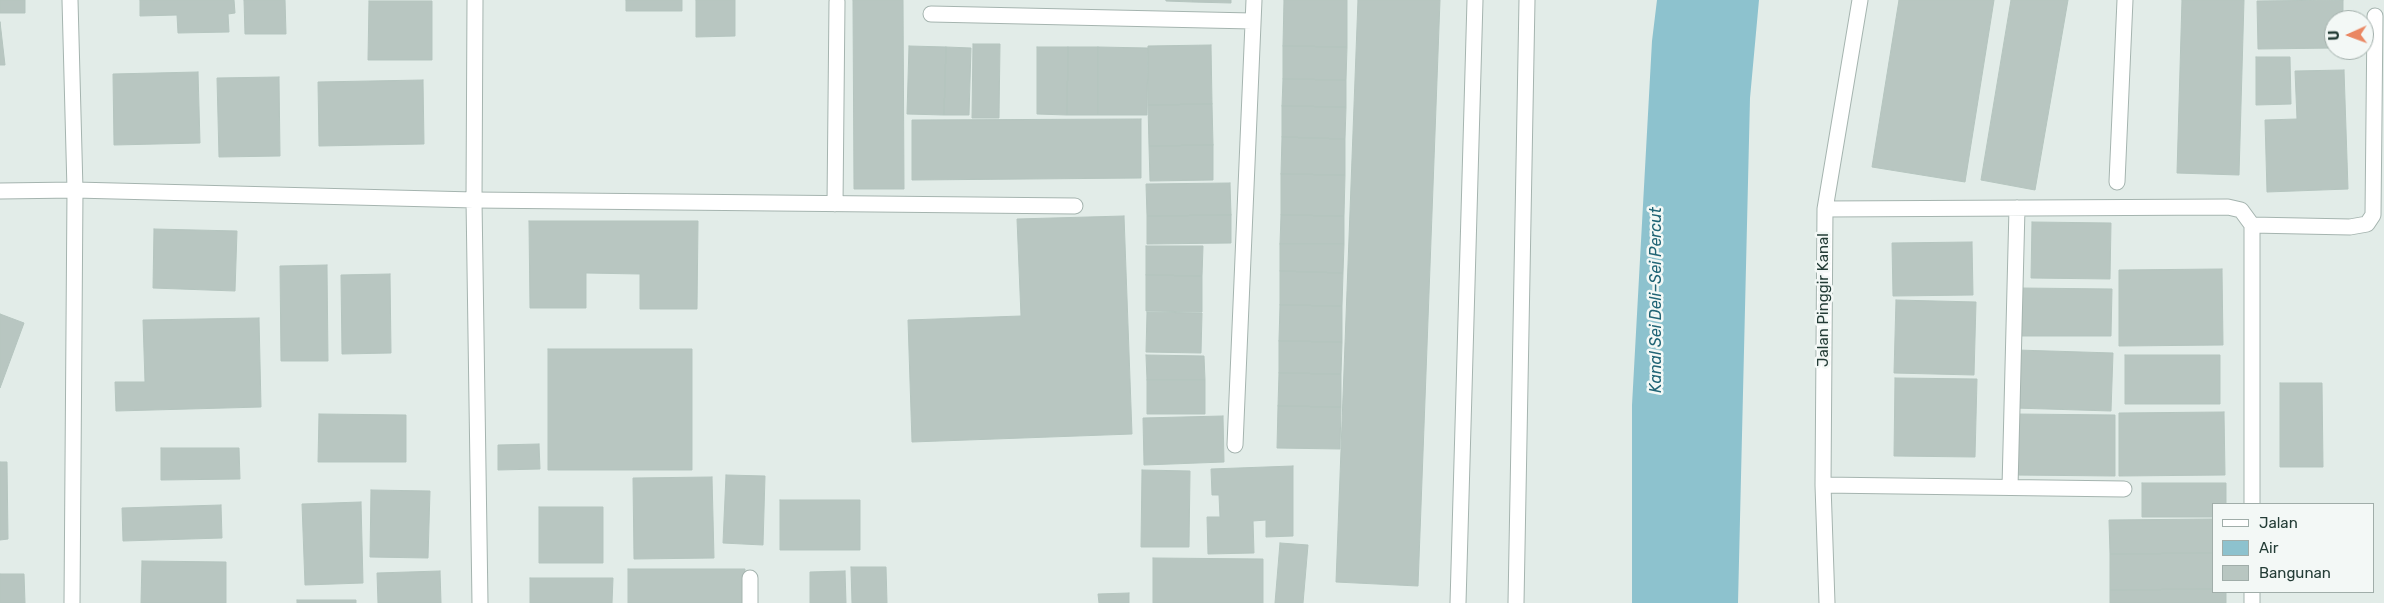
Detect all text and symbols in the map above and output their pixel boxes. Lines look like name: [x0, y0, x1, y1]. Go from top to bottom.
north arrow: [2324, 10, 2374, 60]
text: U: [2326, 30, 2343, 41]
water label: Kanal Sei Deli–Sei Percut: [1646, 207, 1666, 393]
street label: Jalan Pinggir Kanal: [1815, 233, 1833, 367]
legend: [2212, 503, 2374, 593]
text: Jalan: [2259, 514, 2298, 532]
text: Air: [2259, 539, 2278, 557]
text: Bangunan: [2259, 564, 2331, 582]

